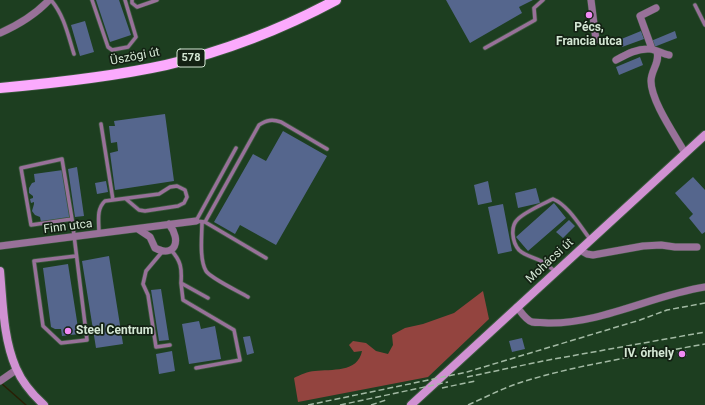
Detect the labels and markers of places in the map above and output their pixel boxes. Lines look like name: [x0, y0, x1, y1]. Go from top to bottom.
marker: Pécs, Francia utca: [584, 10, 594, 20]
place label: Pécs, Francia utca: [556, 21, 622, 49]
place label: Steel Centrum: [76, 324, 153, 338]
marker: Steel Centrum: [63, 326, 73, 336]
place label: IV. őrhely: [624, 347, 674, 361]
marker: IV. őrhely: [677, 349, 687, 359]

